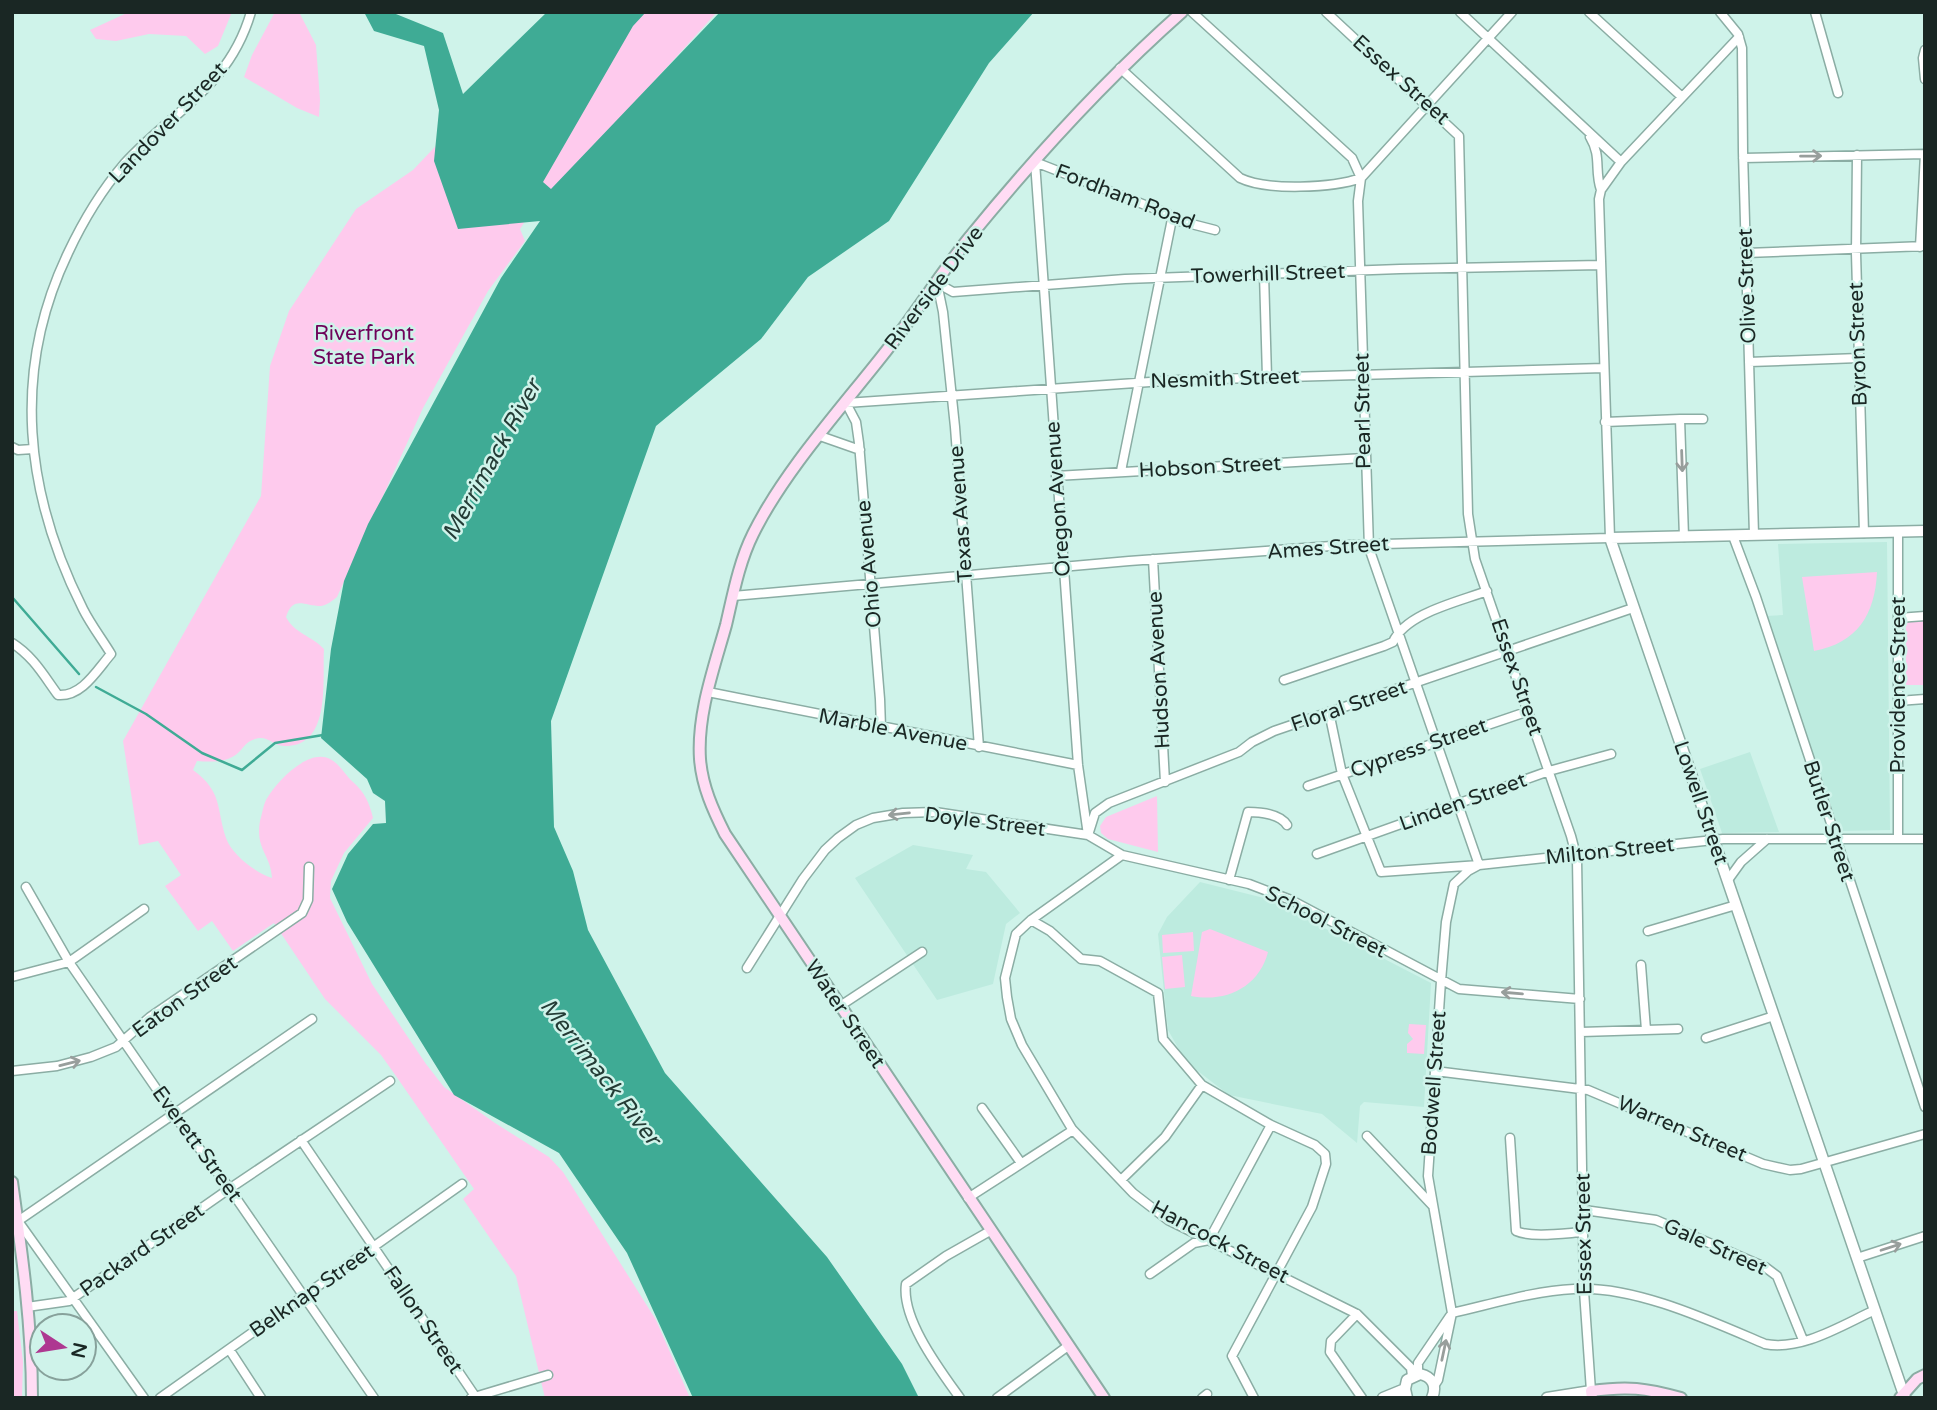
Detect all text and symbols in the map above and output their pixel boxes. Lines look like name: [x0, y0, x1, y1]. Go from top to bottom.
street label: Essex Street: [1347, 30, 1455, 130]
street label: Landover Street: [104, 57, 232, 189]
one-way arrow: [1799, 149, 1822, 163]
street label: Fordham Road: [1052, 159, 1198, 235]
street label: Riverside Drive: [879, 221, 989, 355]
street label: Olive Street: [1732, 228, 1762, 344]
street label: Towerhill Street: [1190, 259, 1346, 289]
street label: Byron Street: [1843, 281, 1873, 407]
park label: Riverfront State Park: [313, 321, 415, 370]
street label: Pearl Street: [1349, 353, 1377, 469]
street label: Nesmith Street: [1150, 364, 1300, 394]
water label: Merrimack River: [436, 372, 549, 545]
street label: Oregon Avenue: [1040, 420, 1076, 578]
street label: Texas Avenue: [944, 445, 978, 583]
one-way arrow: [1675, 449, 1688, 472]
street label: Hobson Street: [1138, 451, 1282, 483]
street label: Ohio Avenue: [851, 499, 887, 629]
street label: Ames Street: [1266, 531, 1390, 565]
street label: Hudson Avenue: [1142, 590, 1176, 749]
street label: Providence Street: [1886, 596, 1911, 774]
street label: Essex Street: [1485, 615, 1549, 739]
street label: Floral Street: [1288, 674, 1410, 738]
street label: Marble Avenue: [816, 703, 970, 757]
street label: Cypress Street: [1347, 713, 1491, 783]
street label: Lowell Street: [1668, 738, 1734, 868]
street label: Butler Street: [1798, 757, 1860, 885]
street label: Linden Street: [1396, 767, 1530, 837]
street label: Doyle Street: [923, 802, 1047, 842]
one-way arrow: [888, 808, 911, 821]
street label: Milton Street: [1544, 832, 1676, 870]
street label: School Street: [1261, 881, 1391, 963]
street label: Eaton Street: [128, 951, 242, 1043]
street label: Water Street: [800, 955, 890, 1073]
one-way arrow: [1501, 986, 1523, 999]
water label: Merrimack River: [534, 993, 668, 1154]
street label: Bodwell Street: [1416, 1010, 1452, 1156]
one-way arrow: [58, 1056, 81, 1069]
street label: Everett Street: [147, 1081, 247, 1207]
street label: Warren Street: [1614, 1091, 1750, 1167]
street label: Essex Street: [1570, 1173, 1598, 1295]
street label: Hancock Street: [1147, 1195, 1293, 1289]
street label: Packard Street: [75, 1198, 209, 1302]
street label: Gale Street: [1660, 1213, 1770, 1281]
street label: Belknap Street: [245, 1239, 379, 1343]
one-way arrow: [1880, 1240, 1902, 1253]
street label: Fallon Street: [378, 1261, 468, 1379]
north arrow: [28, 1312, 98, 1382]
one-way arrow: [1438, 1339, 1452, 1362]
text: N: [66, 1341, 91, 1360]

